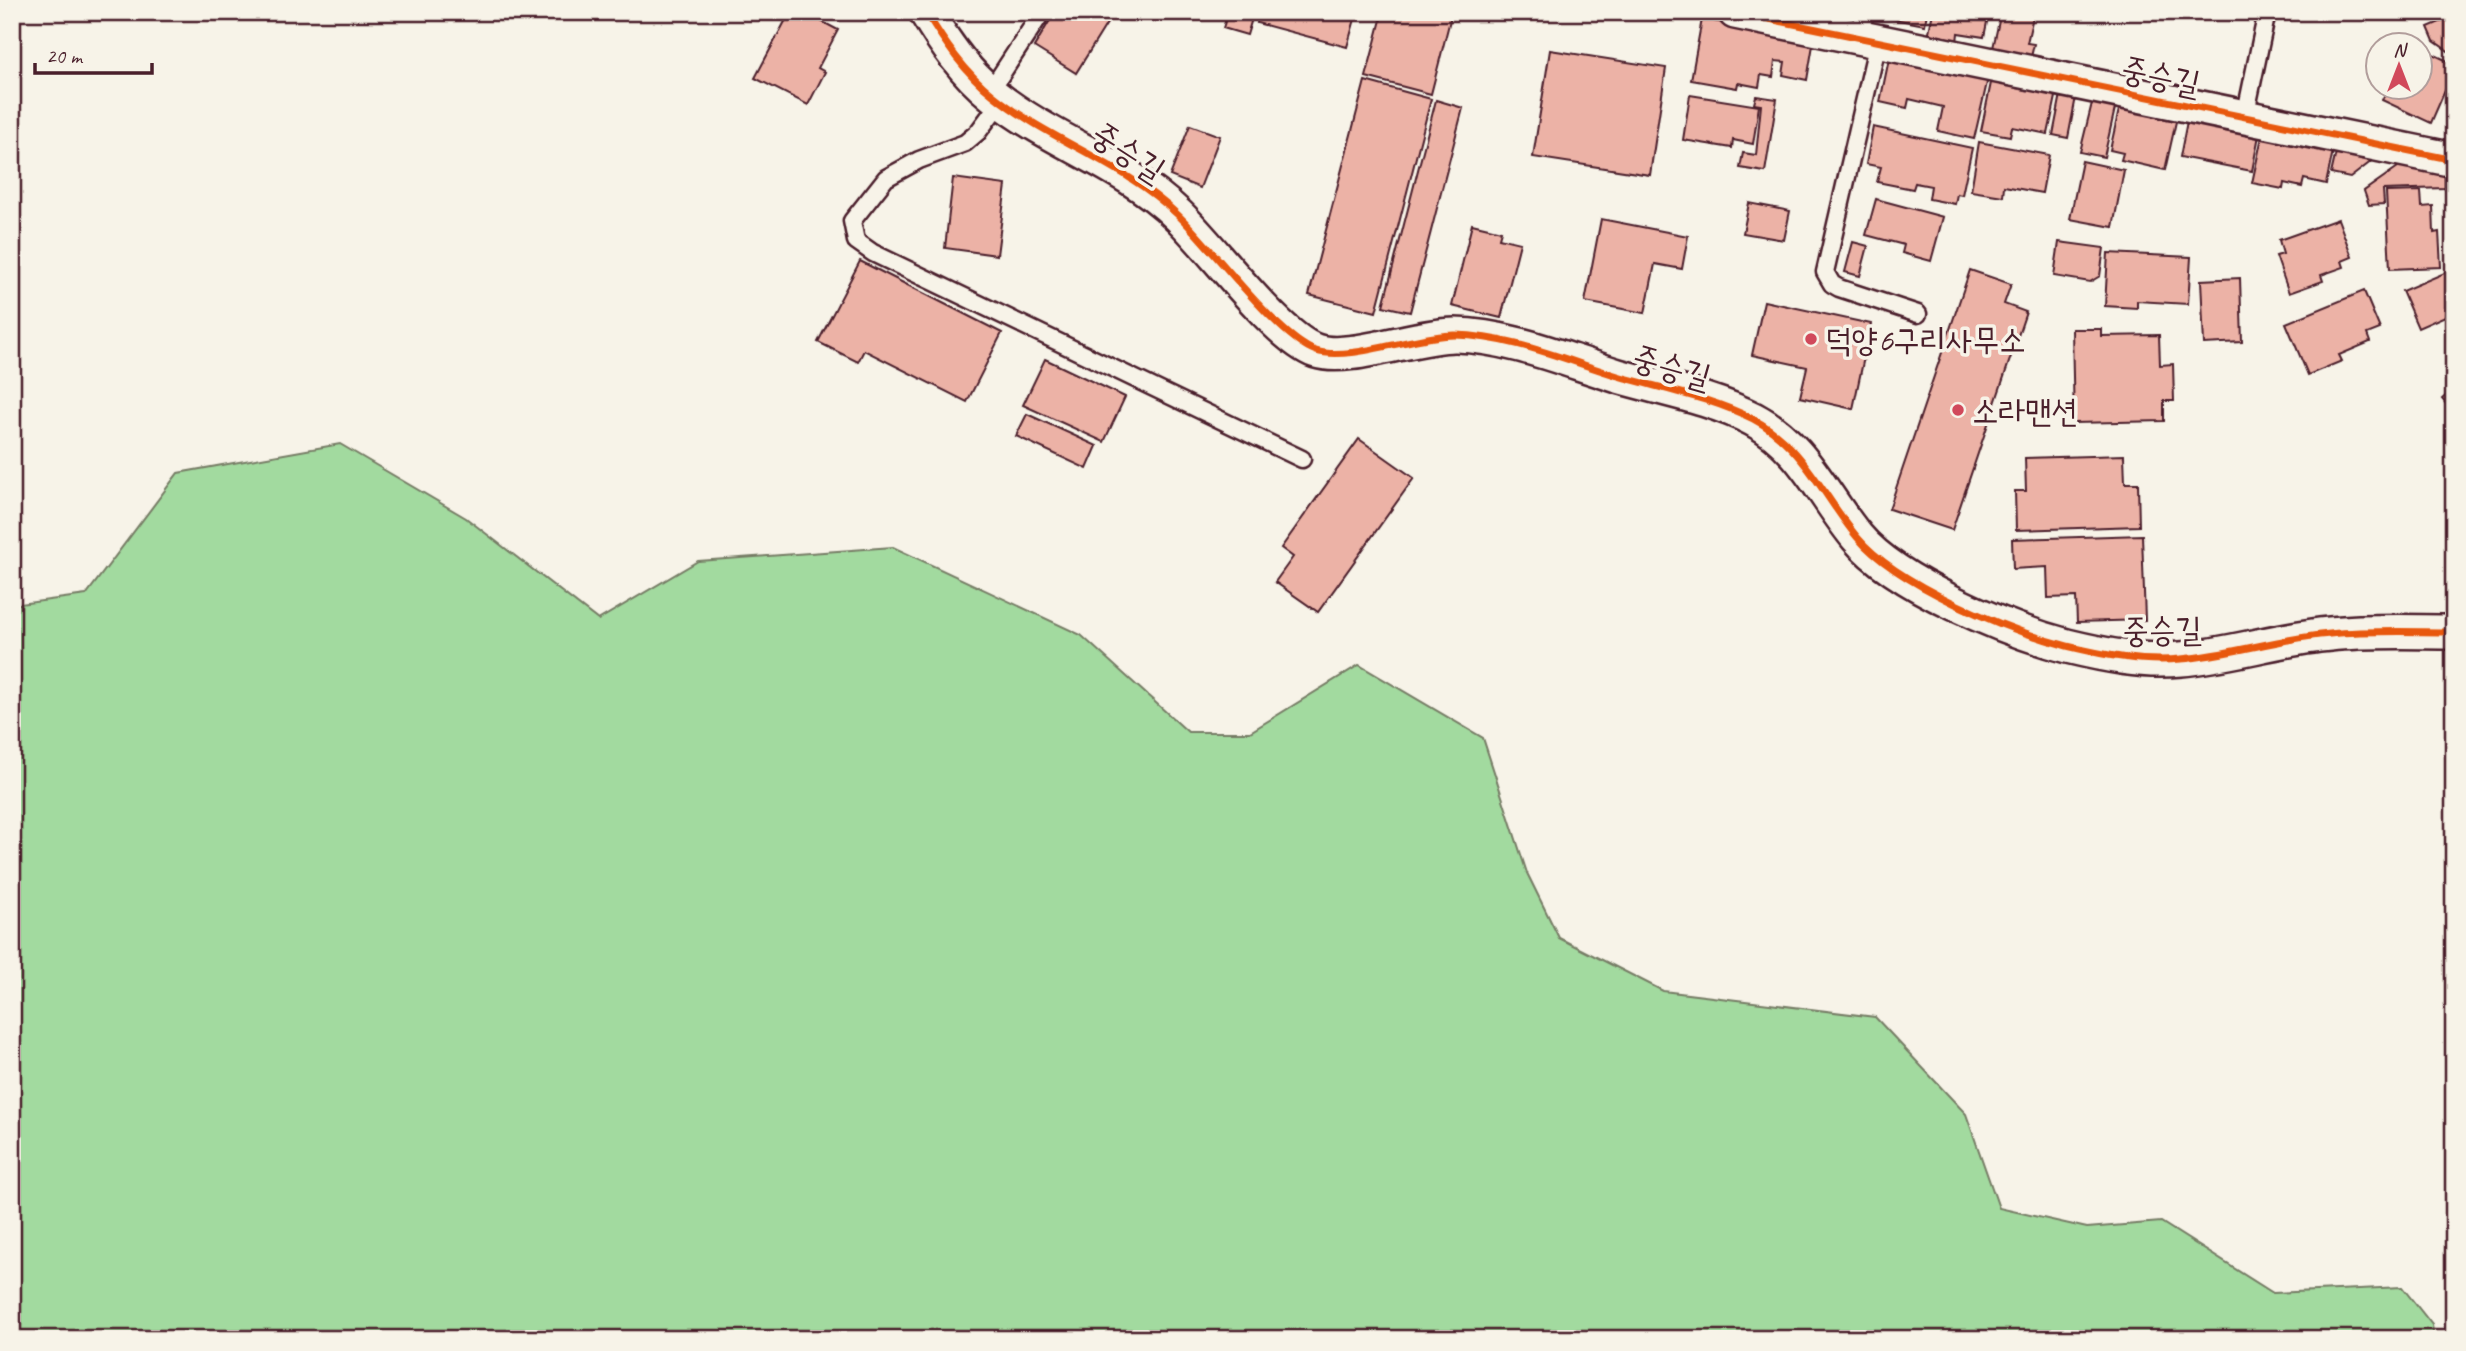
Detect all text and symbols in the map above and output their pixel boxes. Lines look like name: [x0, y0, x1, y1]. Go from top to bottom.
scale bar: [35, 32, 152, 76]
north arrow: [2364, 32, 2434, 102]
text: N: [2393, 38, 2408, 62]
text: 20 m: [46, 43, 84, 69]
street label: 중승길: [2117, 47, 2204, 105]
street label: 중승길: [1084, 113, 1173, 191]
place label: 덕양6구리사무소: [1825, 319, 2026, 361]
marker: 덕양6구리사무소: [1803, 331, 1819, 347]
street label: 중승길: [1628, 336, 1716, 398]
place label: 소라맨션: [1972, 390, 2078, 432]
marker: 소라맨션: [1950, 402, 1966, 418]
street label: 중승길: [2122, 608, 2202, 652]

